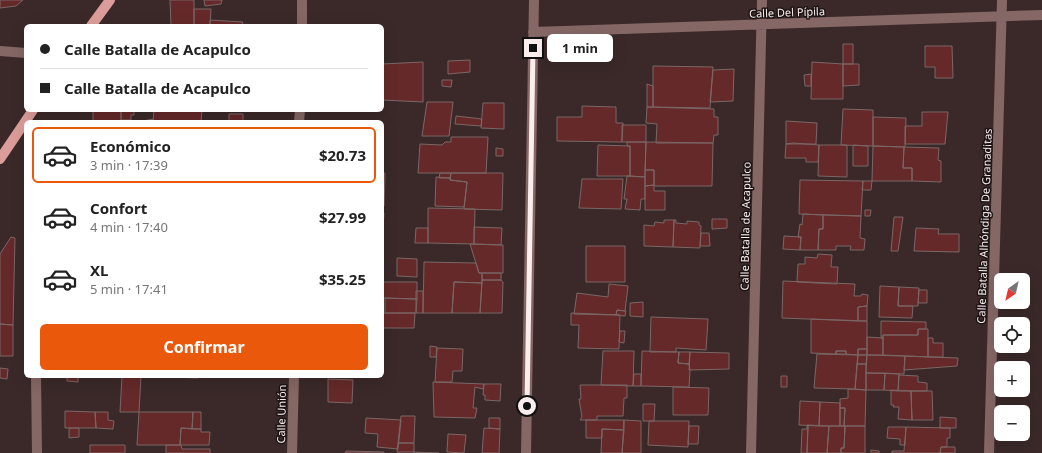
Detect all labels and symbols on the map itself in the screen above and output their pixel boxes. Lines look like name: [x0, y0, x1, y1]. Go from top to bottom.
street label: Calle Del Pípila: [749, 3, 825, 21]
callout: 1 min: [547, 34, 613, 62]
route end: [524, 39, 542, 57]
street label: Calle Batalla Alhóndiga De Granaditas: [973, 128, 995, 324]
street label: Calle Batalla de Acapulco: [736, 161, 754, 290]
north arrow: [994, 273, 1030, 309]
street label: Calle Unión: [273, 384, 289, 444]
route start: [518, 397, 536, 415]

